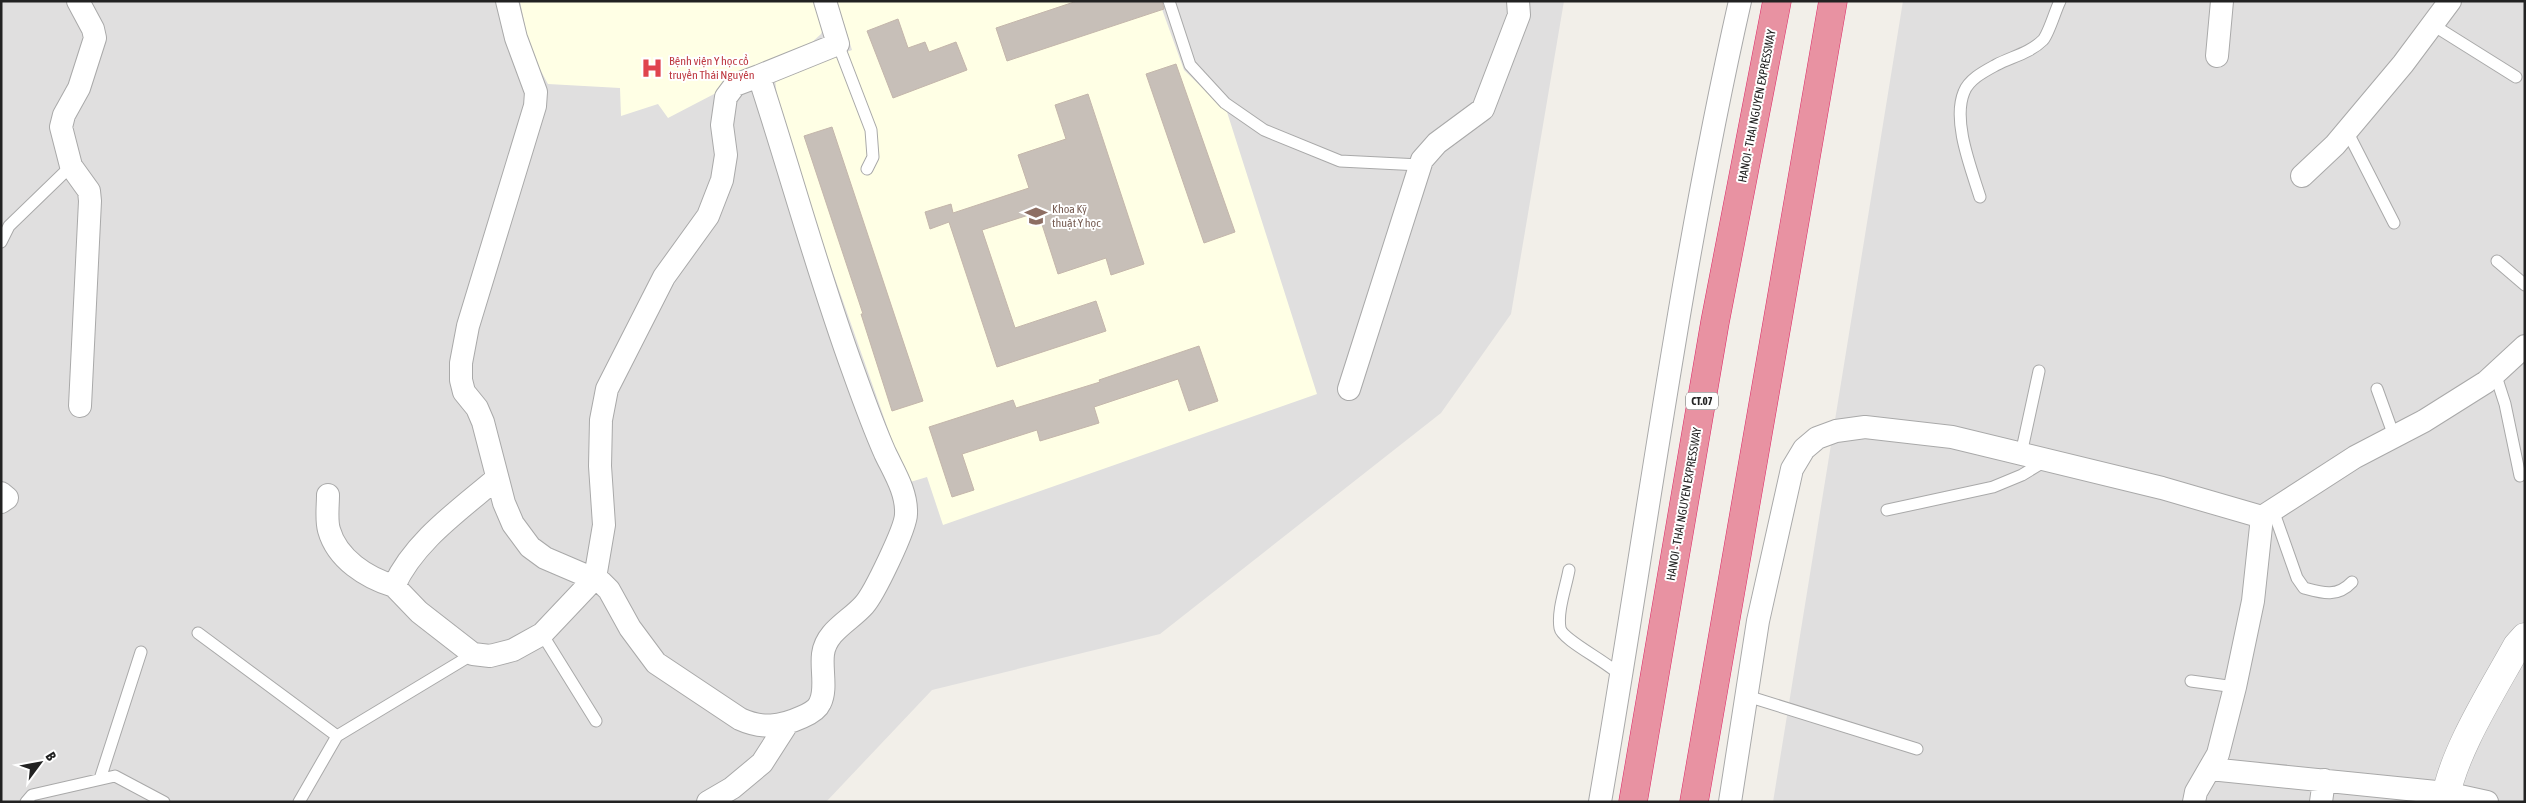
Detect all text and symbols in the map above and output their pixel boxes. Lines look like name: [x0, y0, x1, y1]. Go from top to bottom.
street label: HANOI - THAI NGUYEN EXPRESSWAY: [1735, 28, 1779, 184]
place label: Bệnh viện Y học cổ truyền Thái Nguyên: [669, 54, 755, 82]
hospital icon: Bệnh viện Y học cổ truyền Thái Nguyên: [639, 55, 665, 81]
place label: Khoa Kỹ thuật Y học: [1052, 202, 1101, 230]
school or university icon: Khoa Kỹ thuật Y học: [1023, 203, 1049, 229]
road number: CT.07: [1686, 392, 1718, 410]
street label: HANOI - THAI NGUYEN EXPRESSWAY: [1664, 426, 1705, 582]
north arrow: [15, 738, 65, 788]
text: B: [42, 749, 60, 763]

